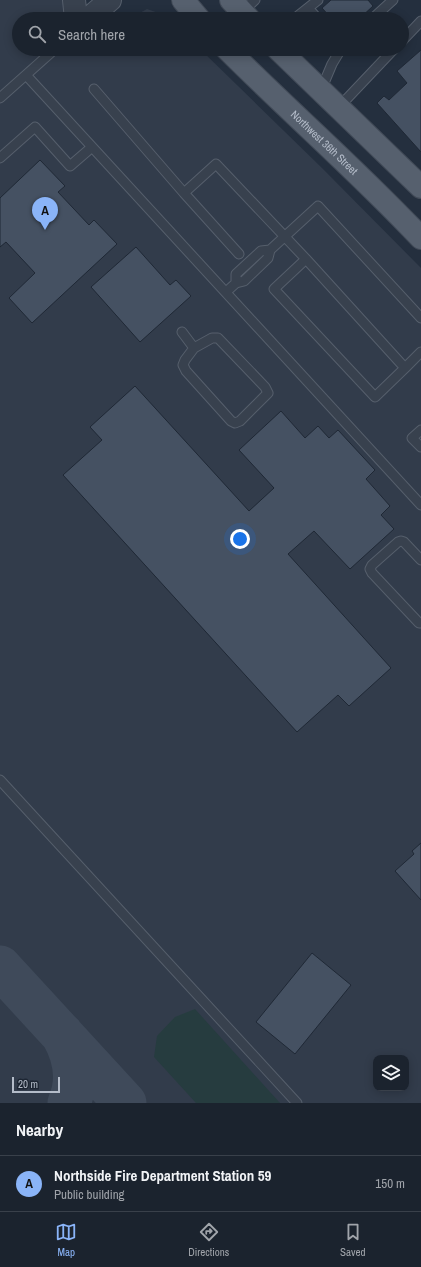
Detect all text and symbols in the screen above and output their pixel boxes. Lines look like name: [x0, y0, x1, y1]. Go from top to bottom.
search box: [12, 12, 409, 56]
icon: search: [26, 23, 48, 45]
text: Search here: [58, 24, 125, 45]
street label: Northwest 36th Street: [288, 107, 361, 178]
pin: A: [32, 197, 58, 230]
your location: [230, 529, 250, 549]
map controls: [373, 1055, 409, 1091]
button: layers: [373, 1055, 409, 1091]
scale bar: [12, 1075, 60, 1094]
text: 20 m: [18, 1077, 38, 1091]
text: Nearby: [16, 1118, 63, 1141]
text: Northside Fire Department Station 59: [54, 1165, 271, 1186]
text: A: [25, 1175, 33, 1192]
text: 150 m: [375, 1175, 405, 1192]
text: Public building: [54, 1186, 125, 1203]
tab: Map: [55, 1221, 77, 1259]
tab: Directions: [188, 1221, 229, 1259]
tab: Saved: [340, 1221, 366, 1259]

